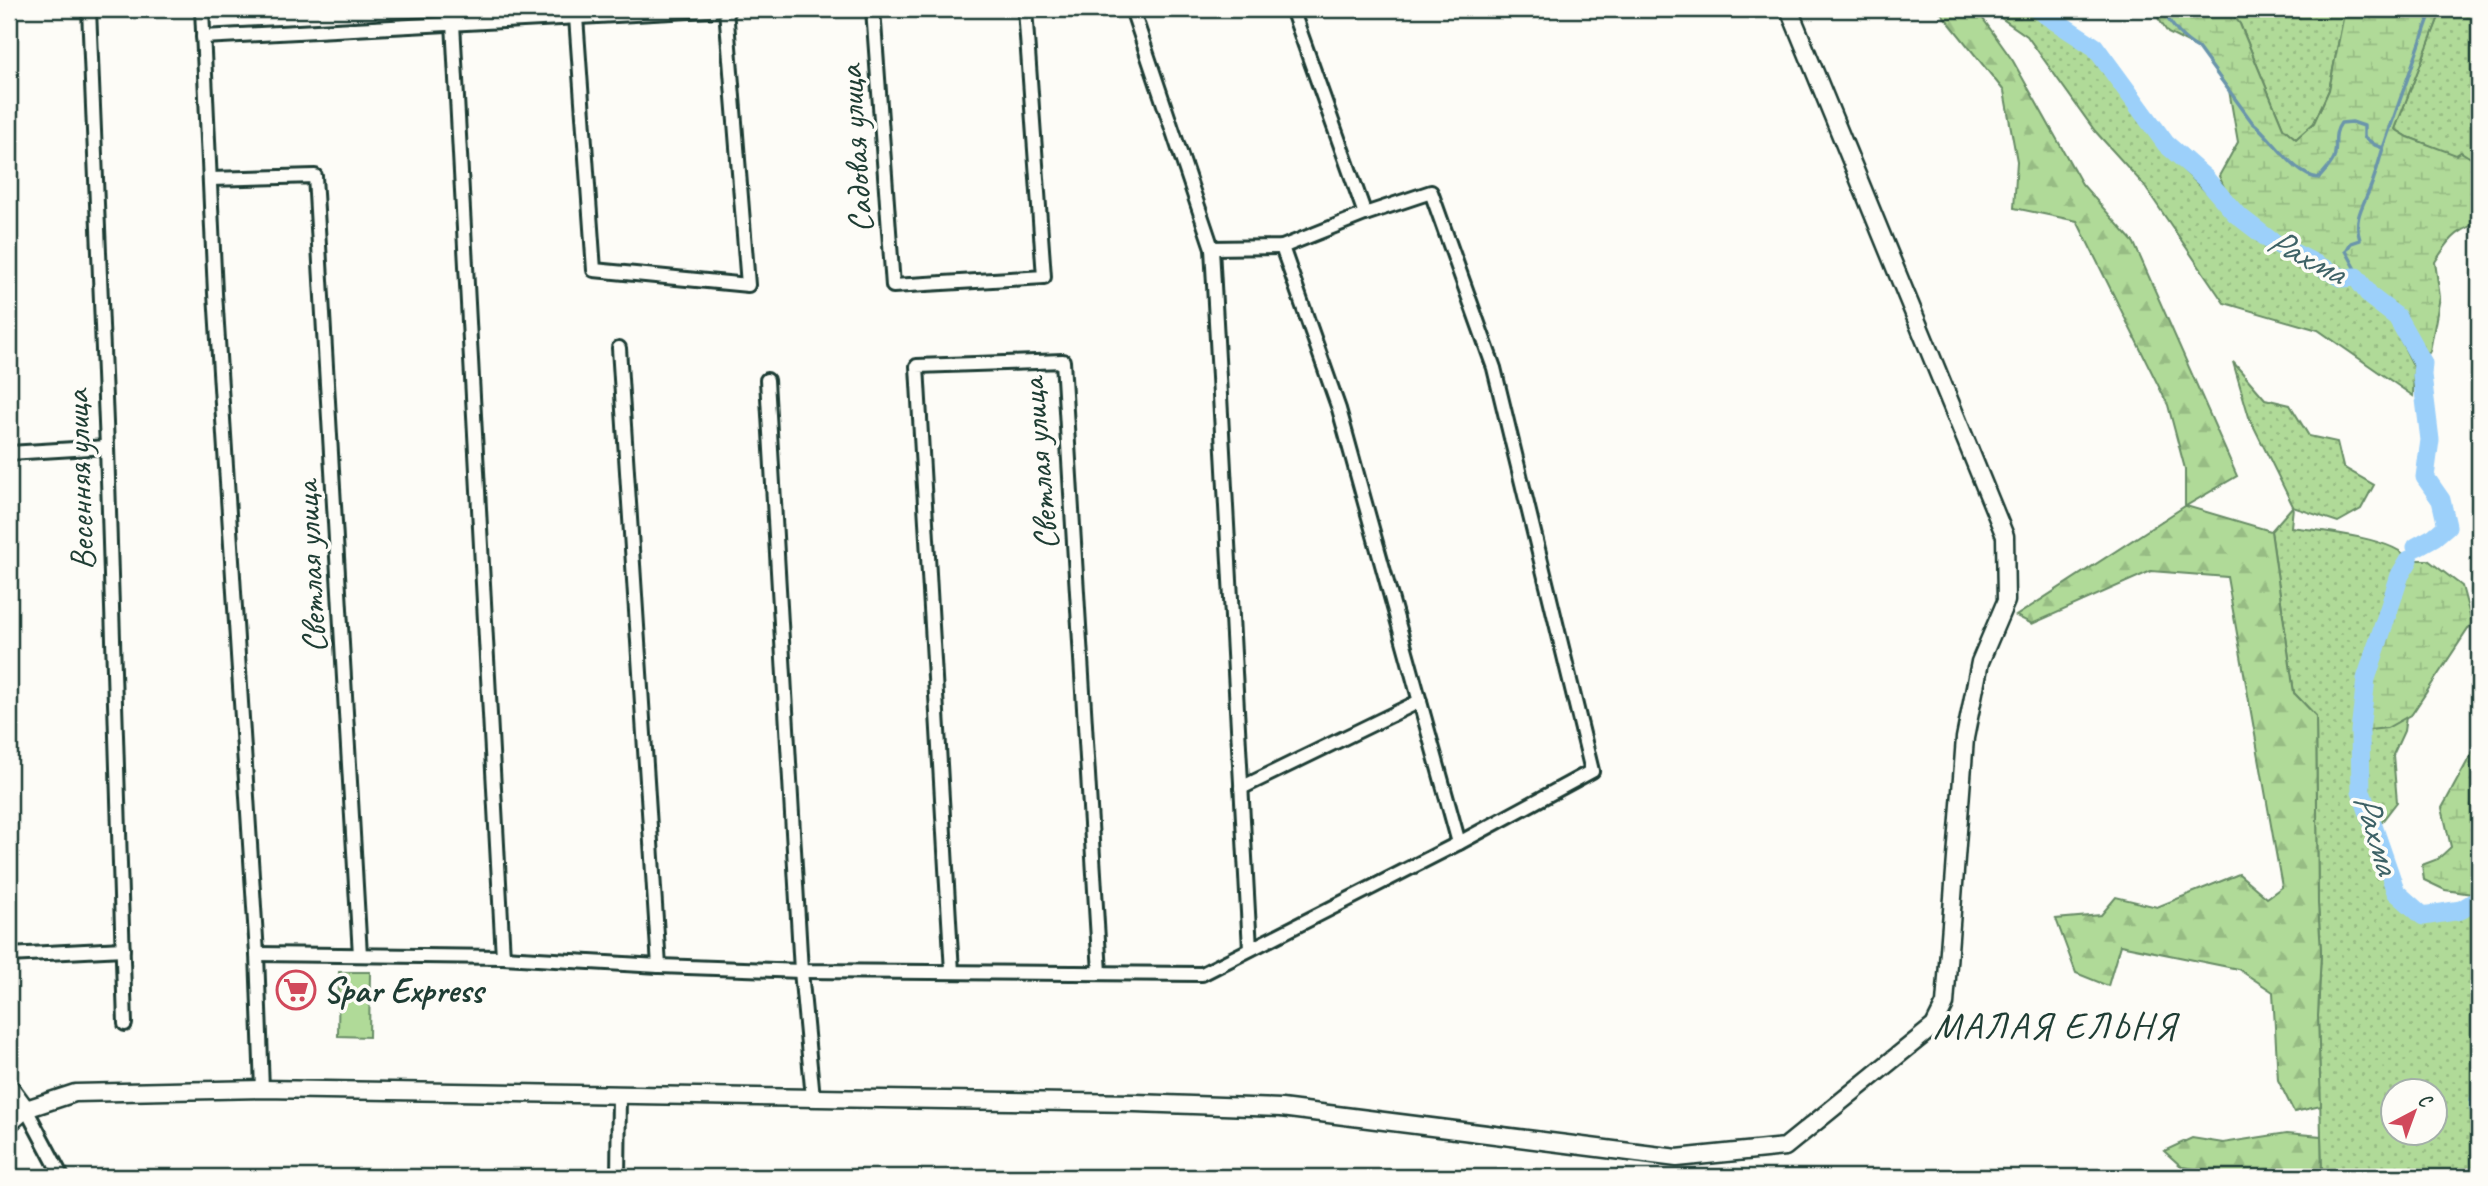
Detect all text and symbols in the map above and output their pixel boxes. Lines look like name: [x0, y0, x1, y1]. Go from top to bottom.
street label: Садовая улица: [827, 61, 884, 234]
water label: Рахма: [2260, 216, 2356, 296]
street label: Светлая улица: [1009, 374, 1069, 552]
street label: Весенняя улица: [54, 386, 105, 571]
street label: Светлая улица: [283, 477, 337, 654]
water label: Рахма: [2343, 788, 2413, 882]
place label: Spar Express: [323, 968, 487, 1013]
supermarket icon: Spar Express: [275, 969, 317, 1011]
district label: МАЛАЯ ЕЛЬНЯ: [1933, 1002, 2180, 1049]
north arrow: [2380, 1078, 2450, 1148]
text: С: [2413, 1088, 2438, 1114]

